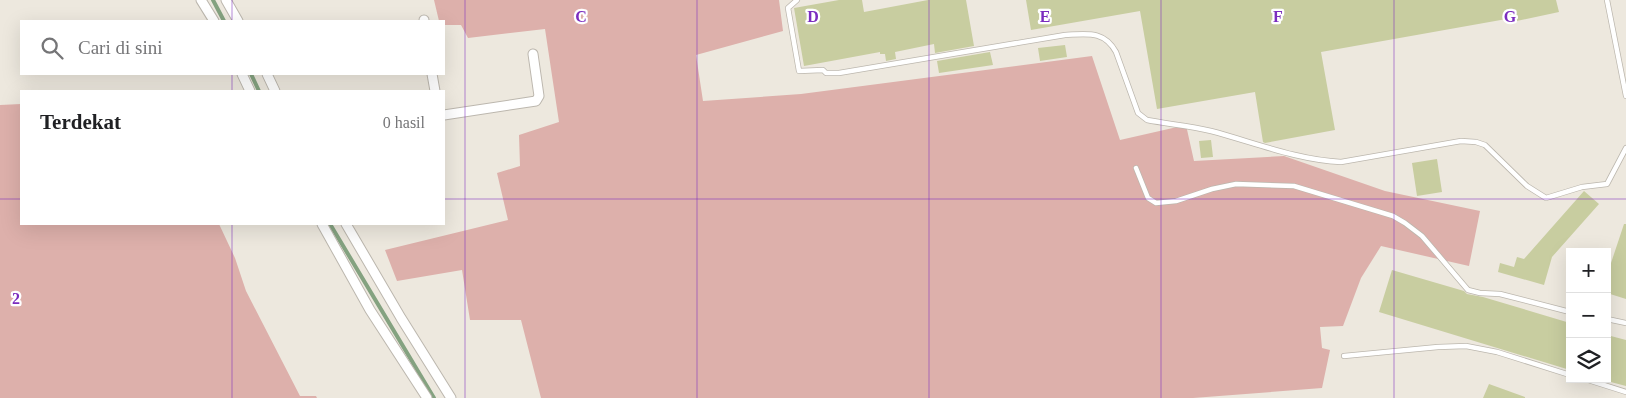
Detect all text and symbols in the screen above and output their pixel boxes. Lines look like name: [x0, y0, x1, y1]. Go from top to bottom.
text: C: [575, 8, 587, 25]
text: D: [807, 8, 819, 25]
text: E: [1040, 8, 1050, 25]
text: F: [1273, 8, 1283, 25]
text: G: [1504, 8, 1517, 25]
search box: [20, 20, 445, 75]
icon: search: [38, 34, 66, 62]
text: Cari di sini: [78, 37, 162, 58]
text: Terdekat: [40, 110, 121, 134]
text: 0 hasil: [383, 114, 425, 131]
map controls: [1566, 248, 1611, 383]
button: +: [1566, 248, 1611, 293]
text: 2: [12, 290, 20, 307]
button: −: [1566, 293, 1611, 338]
button: layers: [1566, 338, 1611, 383]

